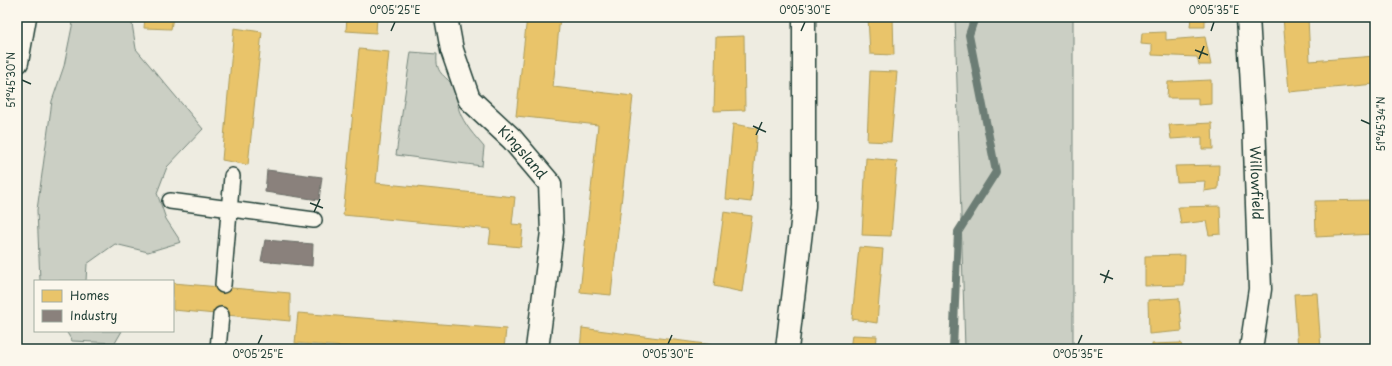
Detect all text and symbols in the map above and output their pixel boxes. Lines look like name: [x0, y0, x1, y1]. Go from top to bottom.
text: 0°05'25"E: [369, 2, 421, 17]
text: 0°05'30"E: [779, 2, 831, 17]
text: 0°05'35"E: [1189, 2, 1239, 17]
text: 51°45'30"N: [3, 52, 18, 108]
text: 51°45'34"N: [1373, 96, 1388, 152]
street label: Kingsland: [494, 120, 553, 184]
street label: Willowfield: [1245, 145, 1269, 220]
legend: [34, 280, 174, 332]
text: Homes: [70, 286, 109, 304]
text: Industry: [70, 306, 118, 324]
text: 0°05'25"E: [232, 346, 284, 361]
text: 0°05'30"E: [642, 346, 694, 361]
text: 0°05'35"E: [1053, 346, 1103, 361]

